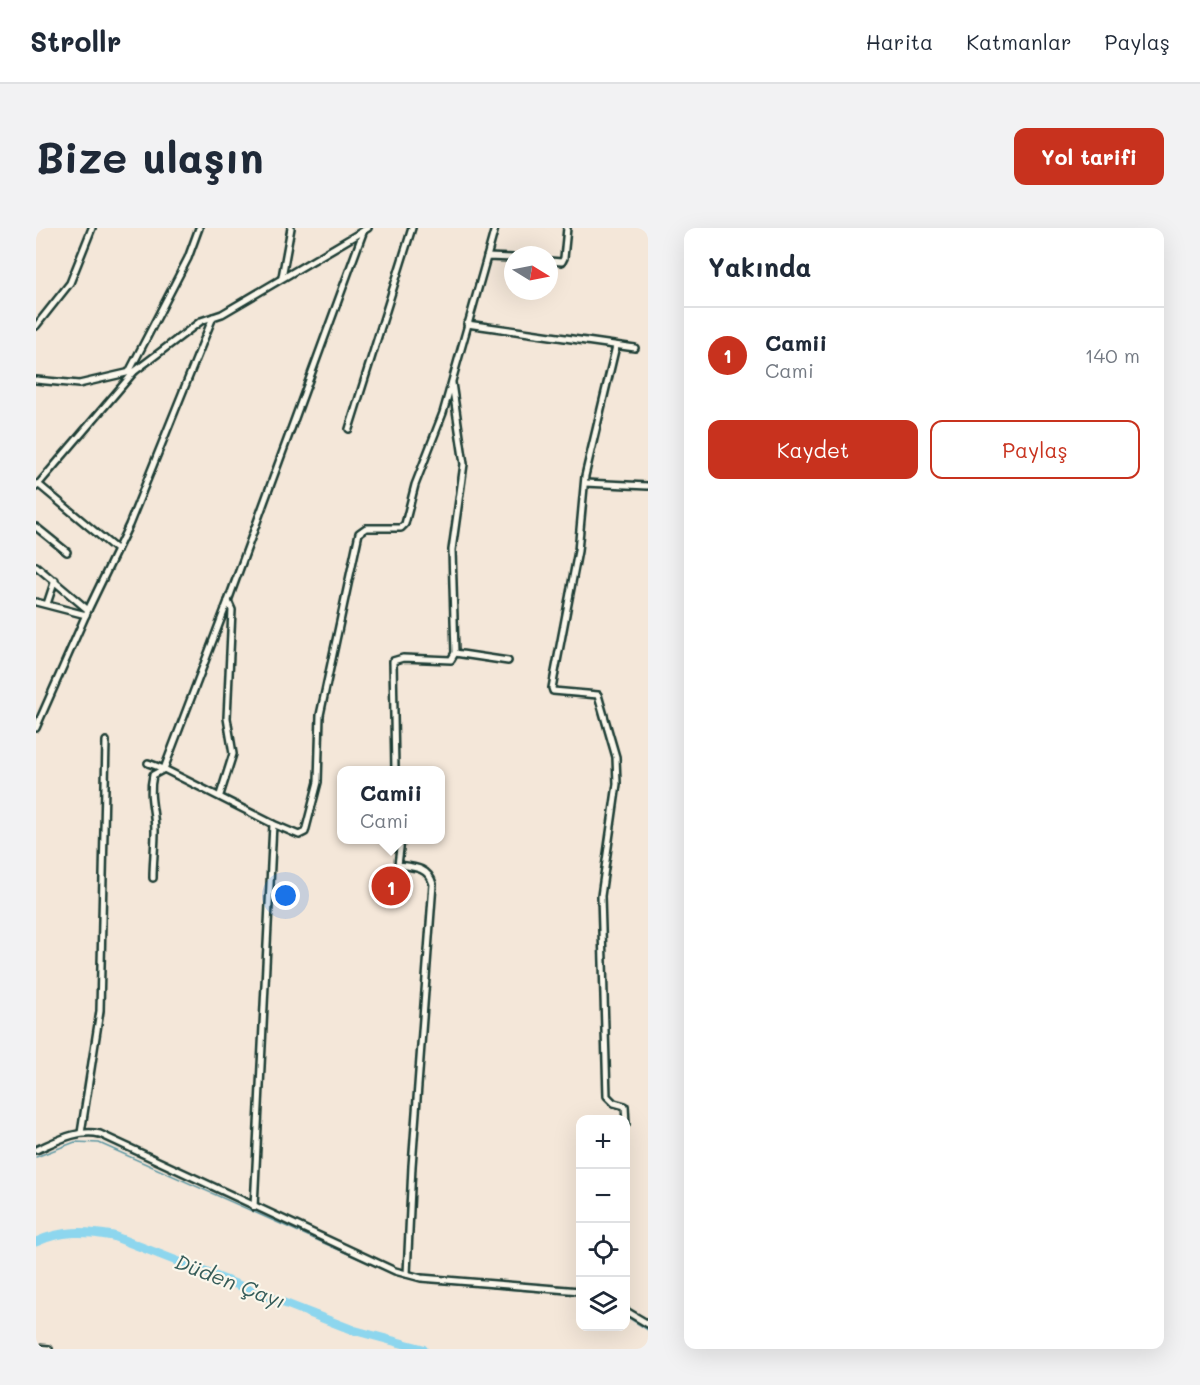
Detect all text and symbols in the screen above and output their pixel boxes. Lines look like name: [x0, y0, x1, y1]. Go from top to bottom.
text: Strollr: [30, 23, 121, 59]
text: Harita: [866, 28, 933, 55]
text: Katmanlar: [966, 28, 1072, 55]
text: Paylaş: [1105, 28, 1170, 55]
button: Yol tarifi: [1014, 128, 1164, 185]
text: Bize ulaşın: [36, 129, 264, 184]
north arrow: [504, 246, 558, 300]
text: Yakında: [708, 250, 811, 284]
text: Camii: [765, 328, 827, 357]
text: 1: [723, 342, 732, 368]
text: 140 m: [1085, 342, 1140, 368]
text: Cami: [765, 357, 814, 383]
button: Kaydet: [708, 420, 918, 479]
button: Paylaş: [930, 420, 1140, 479]
popup: [337, 766, 445, 844]
text: Camii: [360, 778, 422, 807]
text: Cami: [360, 807, 409, 833]
pin: 1: [372, 864, 410, 908]
your location: [271, 881, 300, 910]
map controls: [576, 1115, 630, 1331]
button: +: [576, 1115, 630, 1169]
button: −: [576, 1169, 630, 1223]
button: locate: [576, 1223, 630, 1277]
water label: Düden Çayı: [171, 1247, 290, 1314]
button: layers: [576, 1277, 630, 1331]

